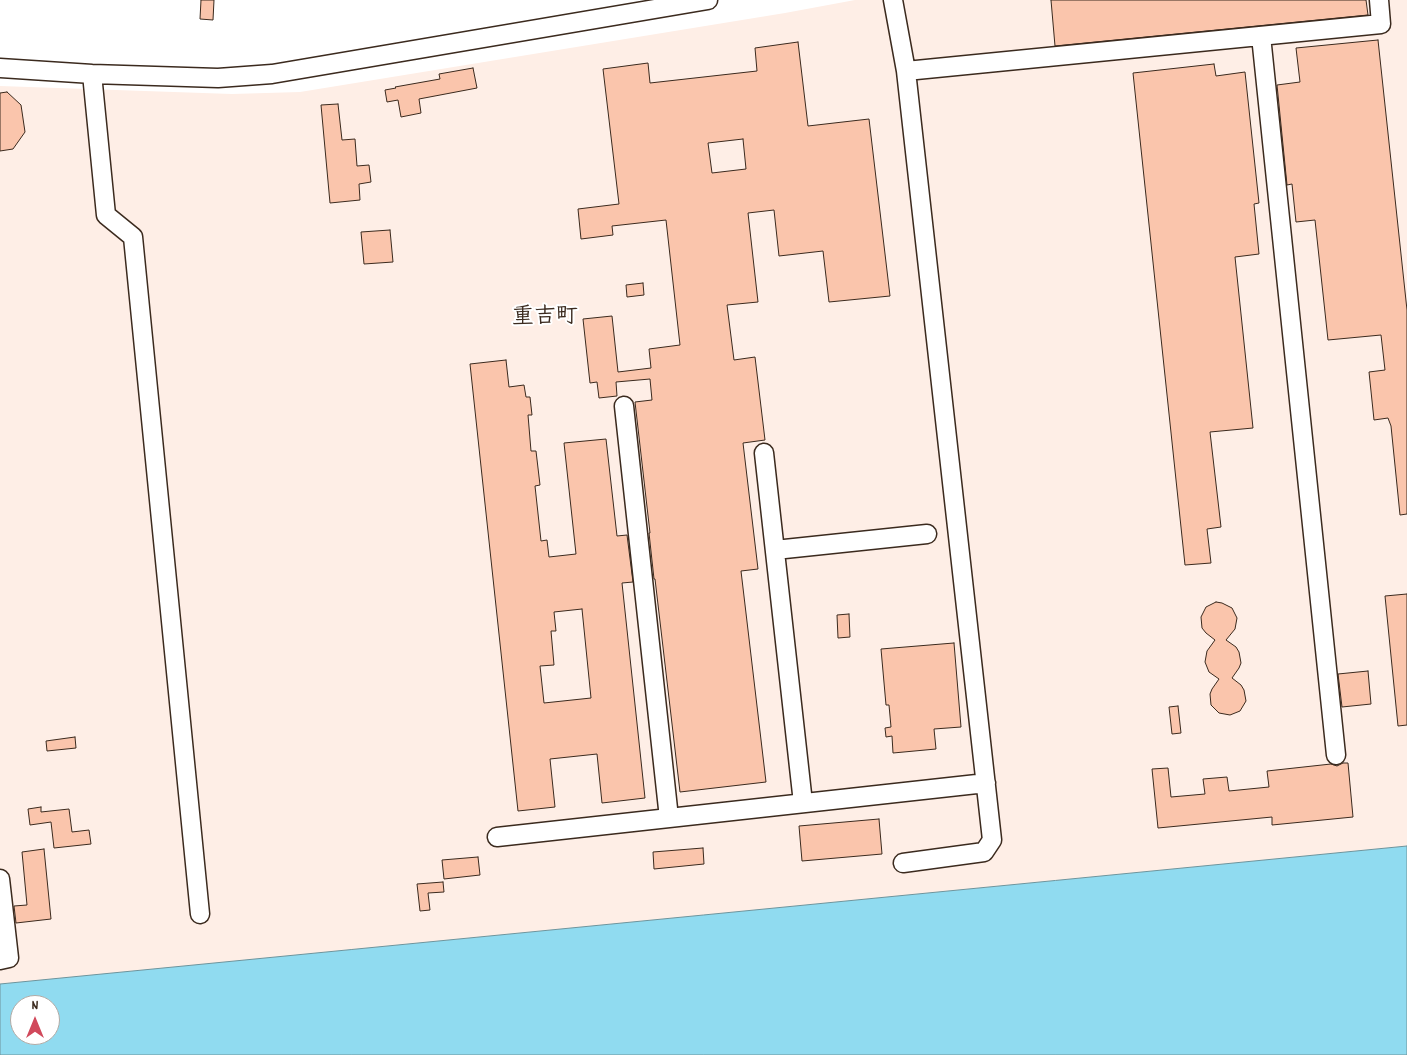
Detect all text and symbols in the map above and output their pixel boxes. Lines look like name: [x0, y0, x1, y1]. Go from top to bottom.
district label: 重吉町: [512, 306, 578, 332]
north arrow: [10, 995, 60, 1045]
text: N: [32, 996, 38, 1016]

